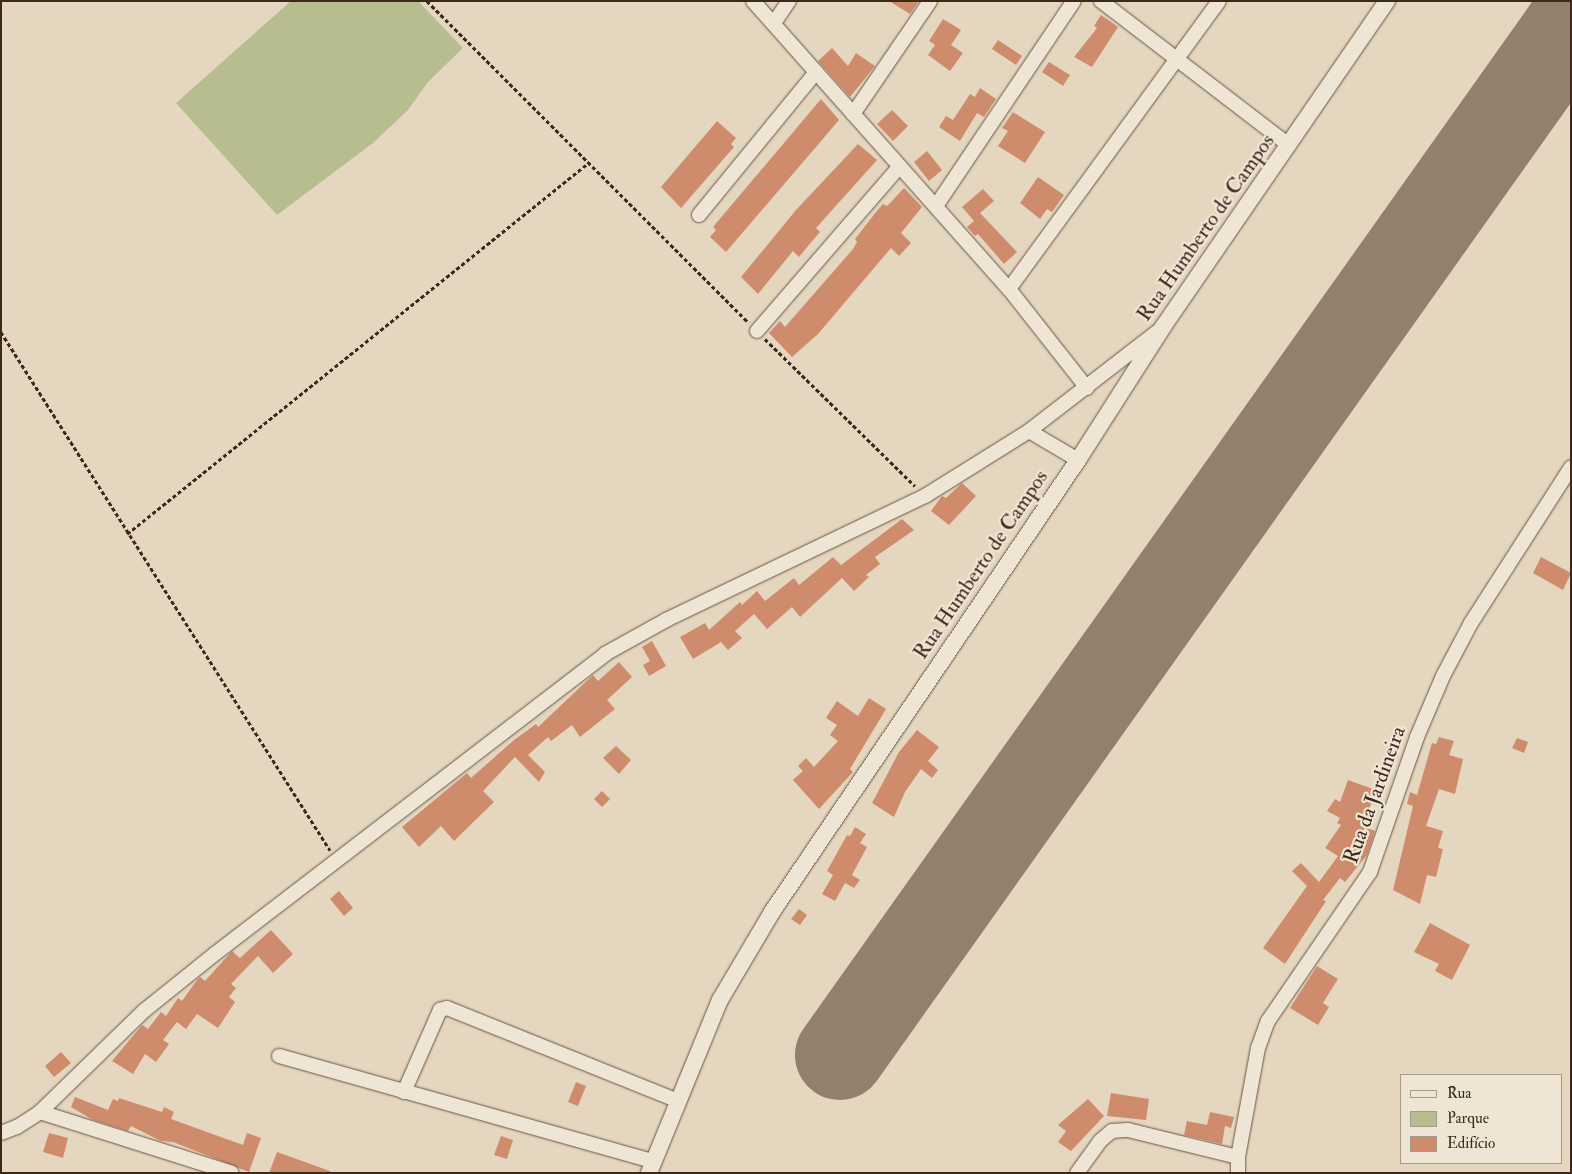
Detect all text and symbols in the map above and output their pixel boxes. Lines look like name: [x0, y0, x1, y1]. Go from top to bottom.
street label: Rua Humberto de Campos: [1132, 130, 1280, 326]
street label: Rua Humberto de Campos: [908, 466, 1054, 664]
street label: Rua da Jardineira: [1339, 723, 1411, 867]
legend: [1400, 1074, 1562, 1164]
text: Rua: [1447, 1084, 1472, 1103]
text: Parque: [1447, 1109, 1489, 1128]
text: Edifício: [1447, 1134, 1495, 1153]

